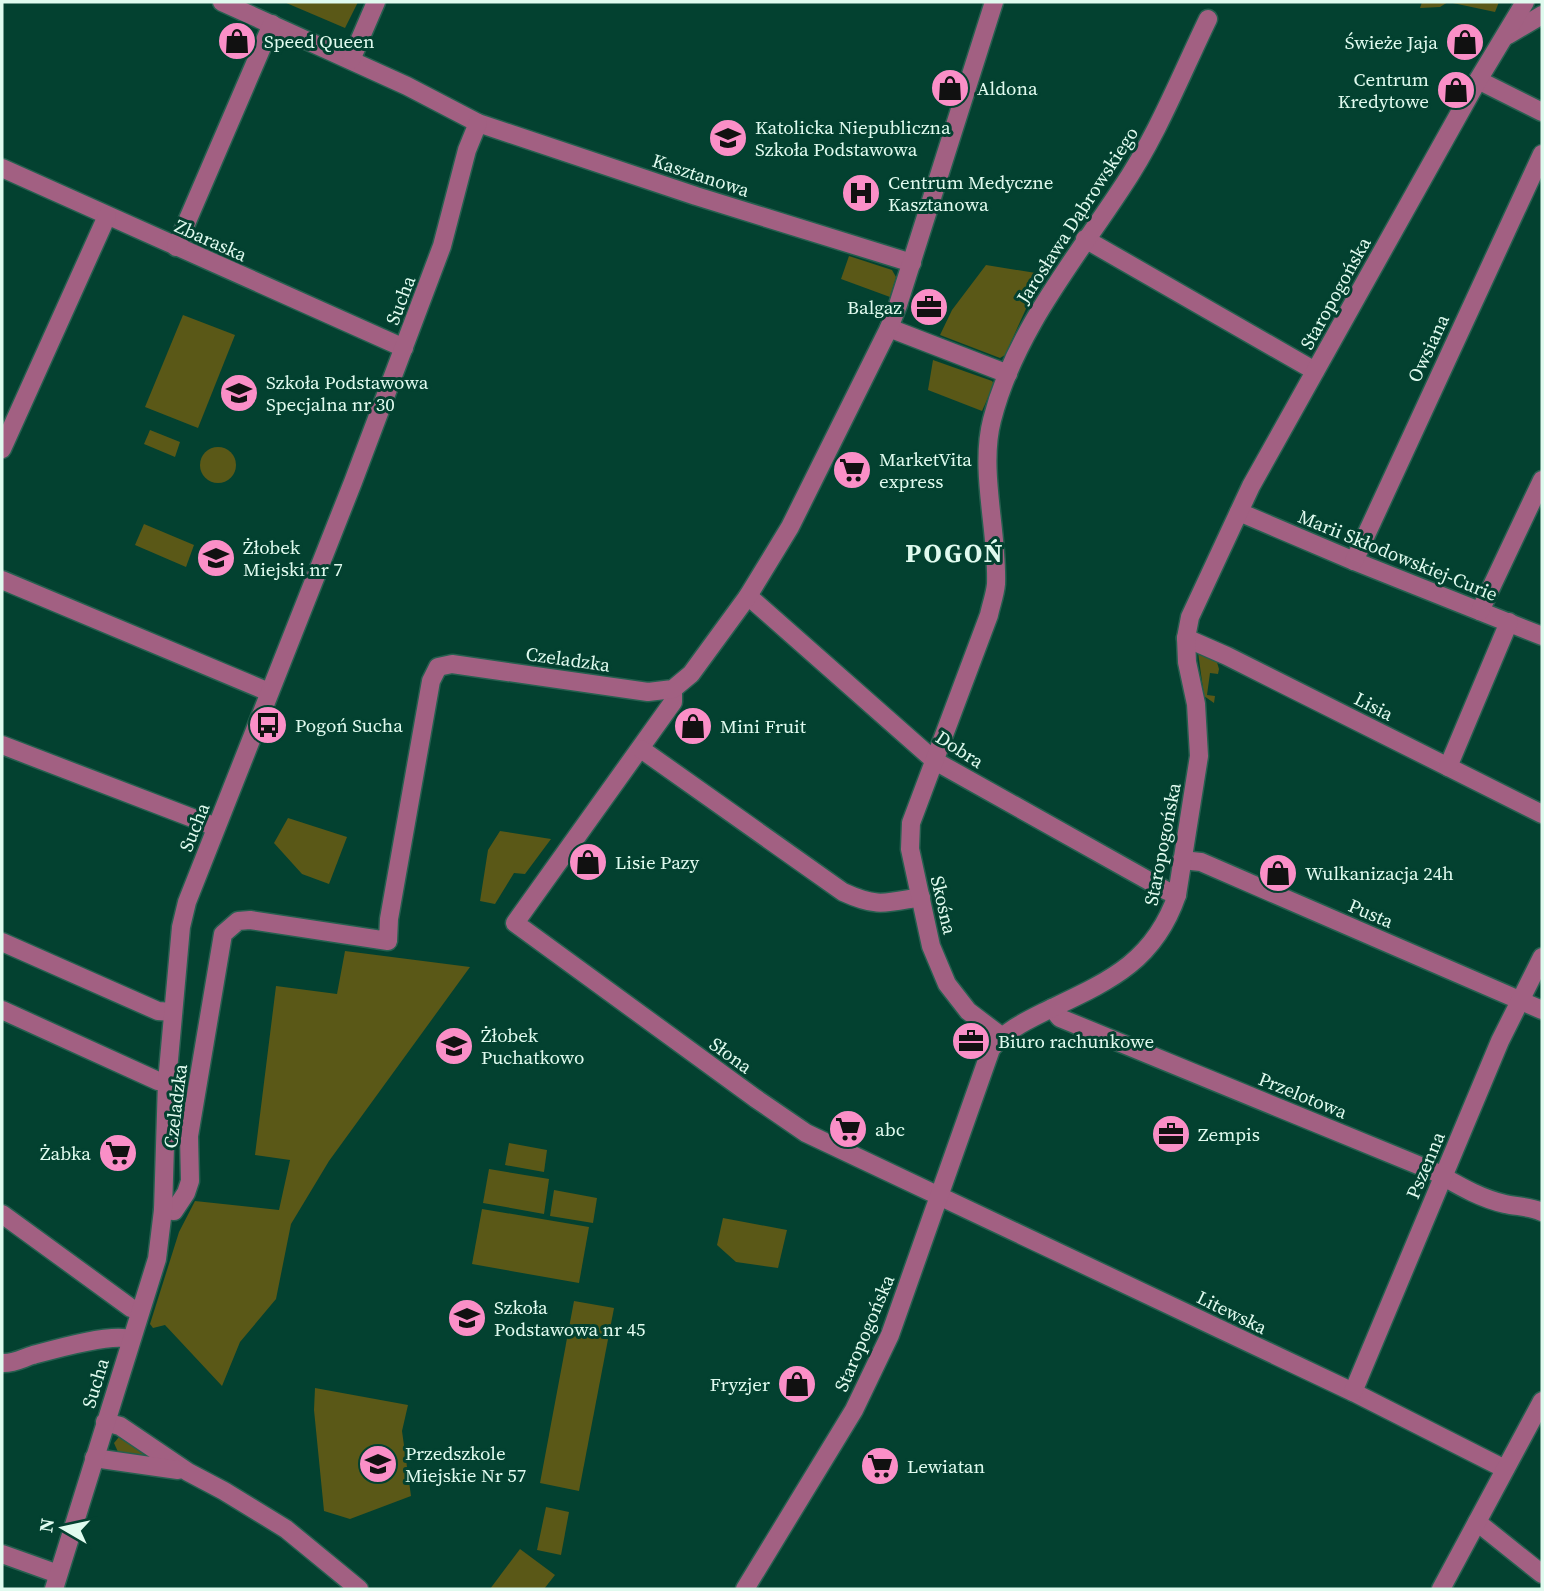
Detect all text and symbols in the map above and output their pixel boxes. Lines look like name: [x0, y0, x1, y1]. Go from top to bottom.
shop icon: Speed Queen: [216, 20, 258, 62]
shop icon: Świeże Jaja: [1444, 21, 1486, 63]
place label: Speed Queen: [264, 28, 374, 54]
place label: Świeże Jaja: [1345, 29, 1438, 55]
place label: Centrum Kredytowe: [1338, 66, 1429, 114]
shop icon: Aldona: [929, 67, 971, 109]
shop icon: Centrum Kredytowe: [1435, 69, 1477, 111]
place label: Aldona: [977, 75, 1038, 101]
place label: Katolicka Niepubliczna Szkoła Podstawowa: [755, 114, 951, 162]
school or university icon: Katolicka Niepubliczna Szkoła Podstawowa: [707, 117, 749, 159]
street label: Jarosława Dąbrowskiego: [1009, 121, 1144, 309]
street label: Kasztanowa: [649, 147, 753, 203]
place label: Centrum Medyczne Kasztanowa: [888, 169, 1053, 217]
hospital icon: Centrum Medyczne Kasztanowa: [840, 172, 882, 214]
street label: Zbaraska: [171, 213, 252, 268]
street label: Staropogońska: [1293, 232, 1377, 354]
street label: Sucha: [379, 271, 421, 328]
office icon: Balgaz: [908, 286, 950, 328]
place label: Balgaz: [847, 294, 902, 320]
street label: Owsiana: [1401, 309, 1455, 386]
place label: Szkoła Podstawowa Specjalna nr 30: [266, 369, 429, 417]
school or university icon: Szkoła Podstawowa Specjalna nr 30: [218, 372, 260, 414]
place label: MarketVita express: [879, 446, 972, 494]
supermarket icon: MarketVita express: [831, 449, 873, 491]
street label: Marii Skłodowskiej-Curie: [1294, 503, 1502, 607]
place label: Żłobek Miejski nr 7: [243, 534, 343, 582]
district label: POGOŃ: [905, 535, 1005, 571]
school or university icon: Żłobek Miejski nr 7: [195, 537, 237, 579]
street label: Czeladzka: [524, 640, 612, 678]
street label: Lisia: [1350, 685, 1398, 727]
bus stop icon: Pogoń Sucha: [247, 704, 289, 746]
shop icon: Mini Fruit: [672, 705, 714, 747]
place label: Pogoń Sucha: [295, 712, 403, 738]
place label: Mini Fruit: [720, 713, 807, 739]
street label: Dobra: [931, 724, 989, 774]
street label: Staropogońska: [1137, 780, 1187, 908]
street label: Sucha: [172, 798, 216, 855]
shop icon: Lisie Pazy: [567, 841, 609, 883]
place label: Lisie Pazy: [615, 849, 700, 875]
shop icon: Wulkanizacja 24h: [1257, 852, 1299, 894]
place label: Wulkanizacja 24h: [1305, 860, 1454, 886]
street label: Skośna: [925, 873, 963, 937]
street label: Pusta: [1345, 892, 1398, 934]
office icon: Biuro rachunkowe: [950, 1020, 992, 1062]
place label: Żłobek Puchatkowo: [481, 1022, 584, 1070]
school or university icon: Żłobek Puchatkowo: [433, 1025, 475, 1067]
place label: Biuro rachunkowe: [998, 1028, 1154, 1054]
street label: Słona: [704, 1031, 758, 1079]
street label: Czeladzka: [157, 1062, 193, 1150]
street label: Przelotowa: [1255, 1065, 1352, 1125]
supermarket icon: abc: [827, 1108, 869, 1150]
office icon: Zempis: [1150, 1113, 1192, 1155]
place label: abc: [875, 1116, 905, 1142]
place label: Zempis: [1198, 1121, 1260, 1147]
street label: Pszenna: [1399, 1127, 1451, 1203]
supermarket icon: Żabka: [97, 1132, 139, 1174]
place label: Żabka: [40, 1140, 91, 1166]
street label: Staropogońska: [828, 1270, 900, 1395]
street label: Litewska: [1193, 1284, 1272, 1340]
place label: Szkoła Podstawowa nr 45: [494, 1294, 646, 1342]
school or university icon: Szkoła Podstawowa nr 45: [446, 1297, 488, 1339]
street label: Sucha: [75, 1355, 115, 1411]
shop icon: Fryzjer: [776, 1363, 818, 1405]
place label: Fryzjer: [710, 1371, 770, 1397]
place label: Przedszkole Miejskie Nr 57: [405, 1440, 526, 1488]
school or university icon: Przedszkole Miejskie Nr 57: [357, 1443, 399, 1485]
supermarket icon: Lewiatan: [859, 1445, 901, 1487]
place label: Lewiatan: [907, 1453, 985, 1479]
north arrow: [28, 1493, 98, 1563]
text: N: [32, 1516, 60, 1534]

